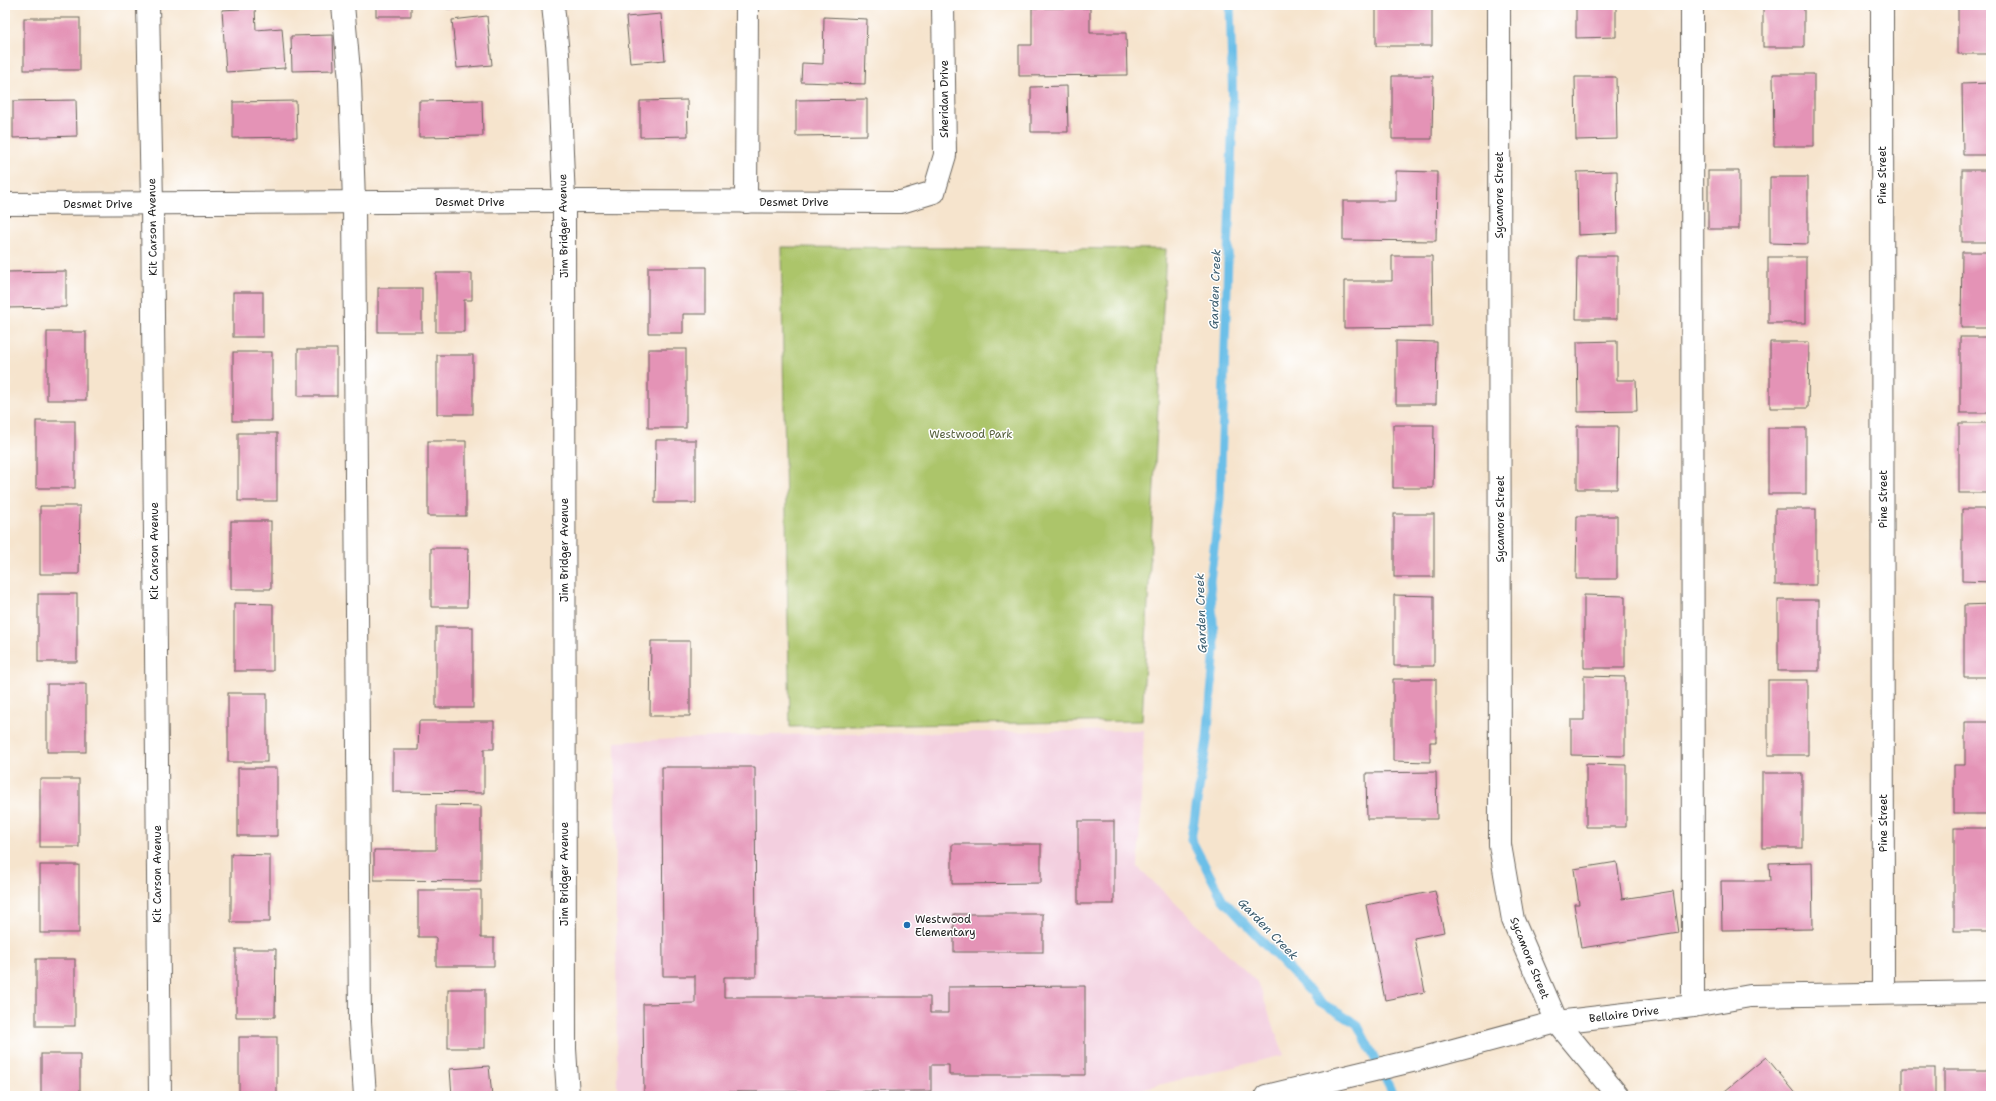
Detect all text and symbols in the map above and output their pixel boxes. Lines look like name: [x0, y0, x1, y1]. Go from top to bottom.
street label: Sheridan Drive: [937, 60, 952, 138]
street label: Pine Street: [1875, 146, 1890, 204]
street label: Sycamore Street: [1492, 151, 1507, 239]
street label: Jim Bridger Avenue: [555, 174, 572, 278]
street label: Kit Carson Avenue: [144, 178, 161, 276]
street label: Desmet Drive: [435, 195, 505, 210]
street label: Desmet Drive: [759, 195, 829, 210]
street label: Desmet Drive: [63, 197, 133, 212]
water label: Garden Creek: [1206, 249, 1224, 329]
park label: Westwood Park: [929, 427, 1013, 442]
street label: Pine Street: [1876, 470, 1891, 528]
street label: Sycamore Street: [1493, 475, 1508, 563]
street label: Jim Bridger Avenue: [557, 498, 572, 602]
street label: Kit Carson Avenue: [147, 502, 162, 600]
water label: Garden Creek: [1192, 573, 1210, 653]
street label: Pine Street: [1876, 794, 1891, 852]
street label: Jim Bridger Avenue: [557, 822, 572, 926]
street label: Kit Carson Avenue: [150, 825, 165, 923]
water label: Garden Creek: [1234, 895, 1302, 963]
place label: Westwood Elementary: [915, 912, 976, 940]
street label: Sycamore Street: [1506, 915, 1553, 1002]
marker: Westwood Elementary: [902, 920, 912, 930]
street label: Bellaire Drive: [1588, 1003, 1660, 1026]

